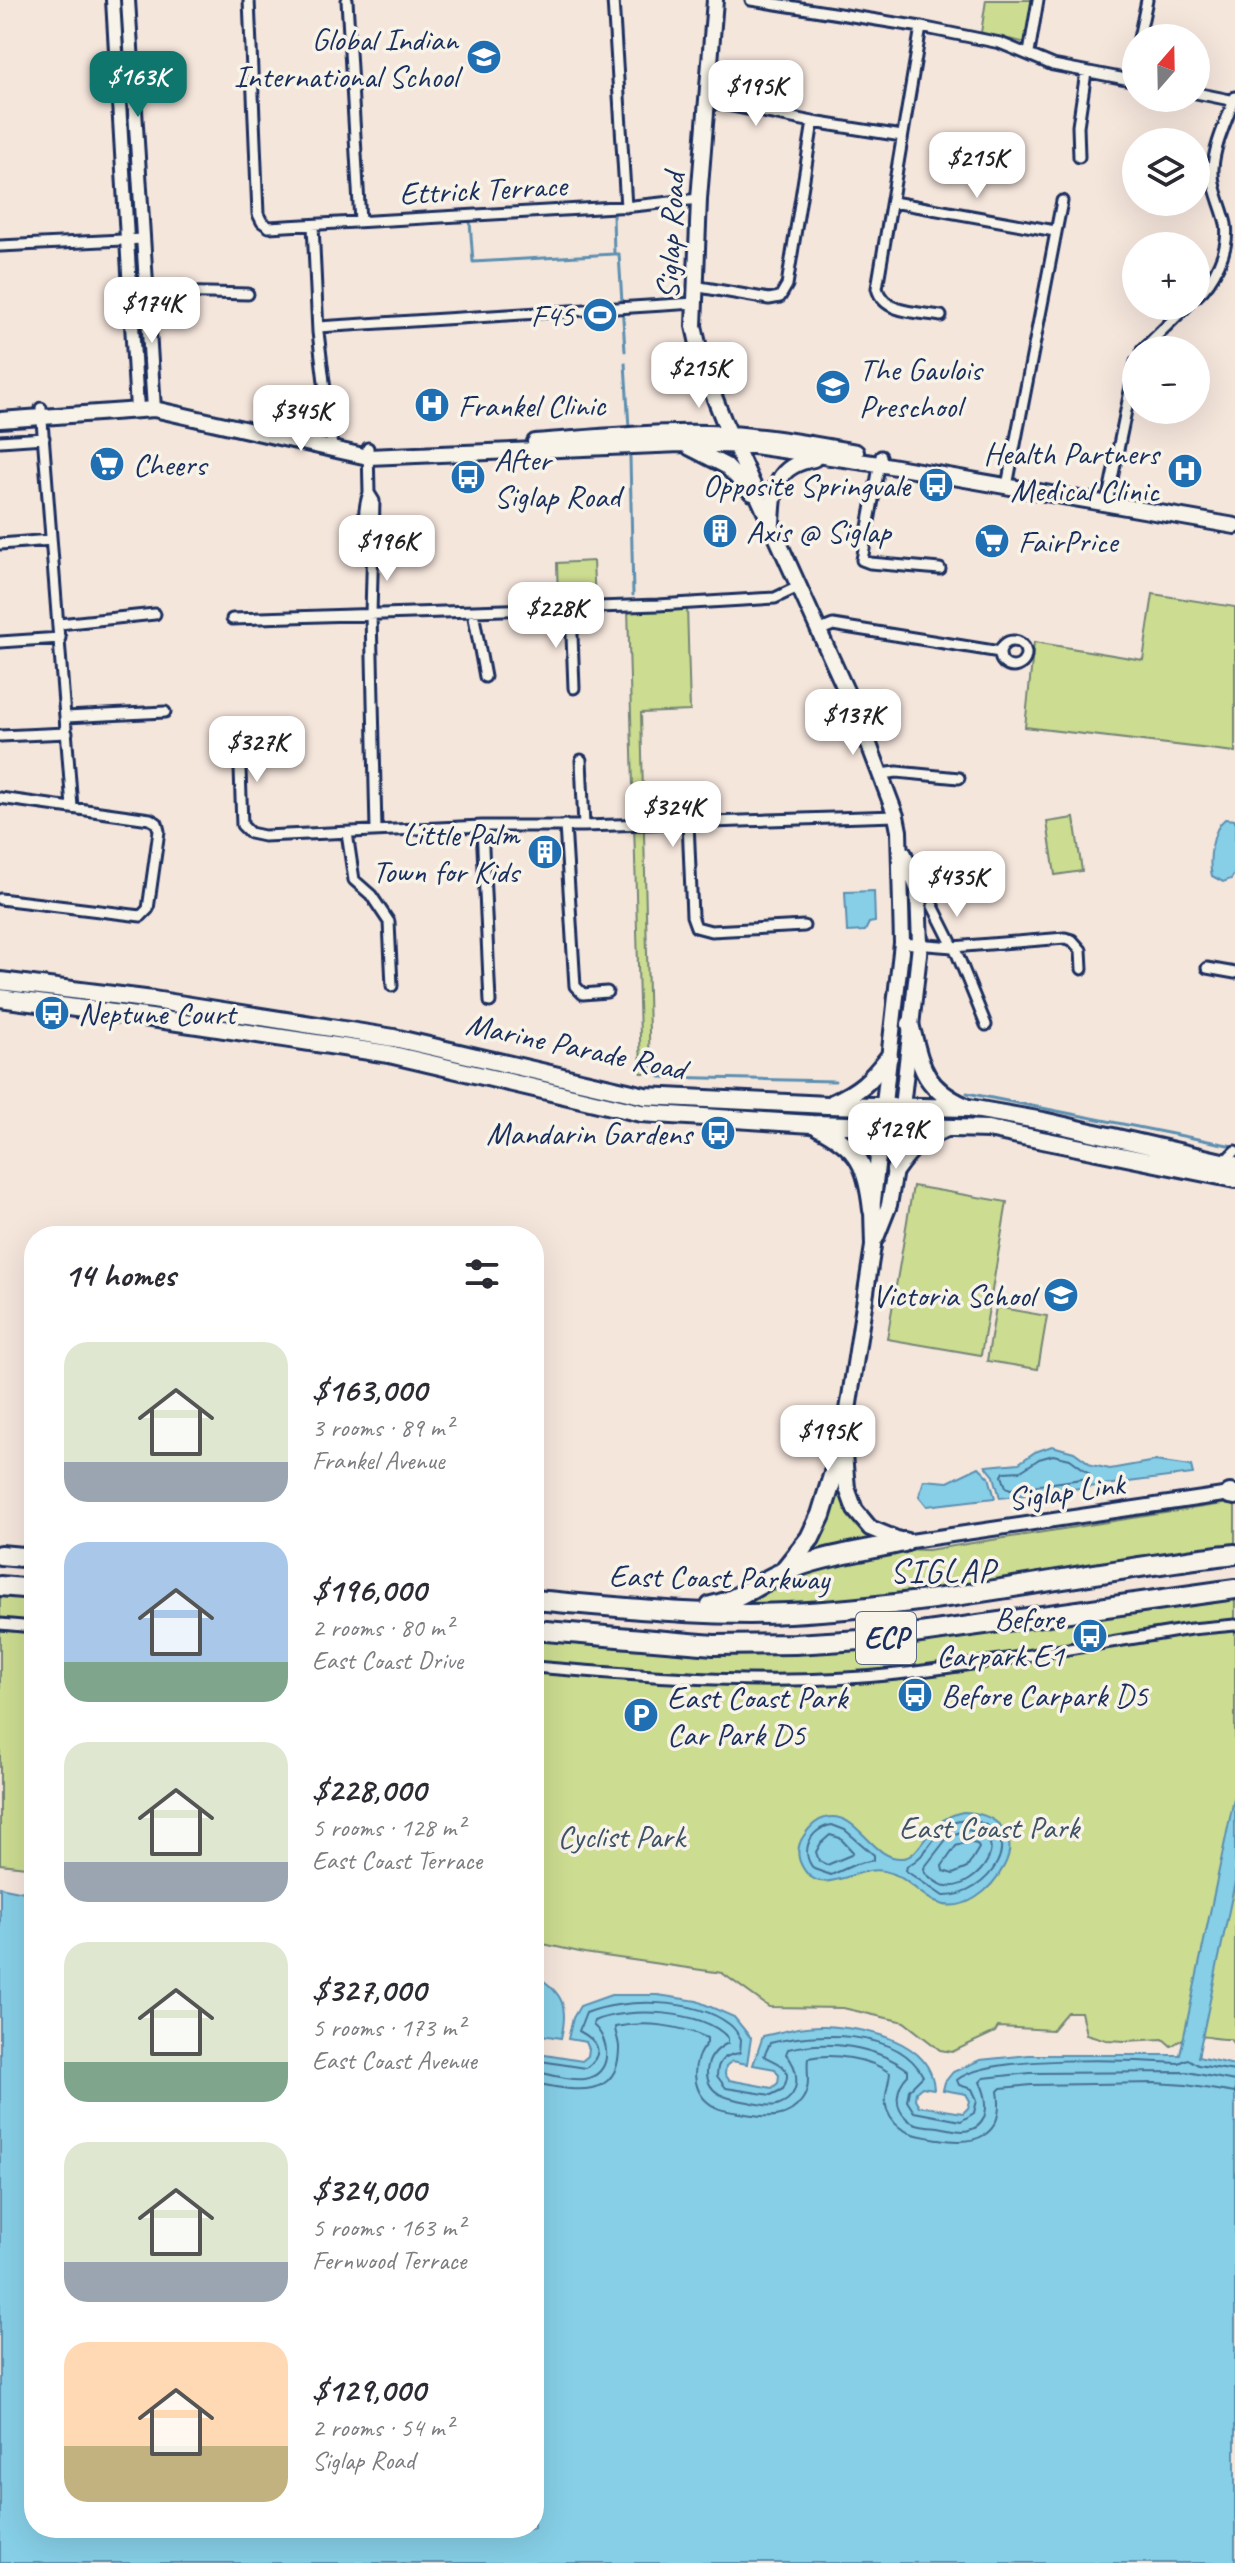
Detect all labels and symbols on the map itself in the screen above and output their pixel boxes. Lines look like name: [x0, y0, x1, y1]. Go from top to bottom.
place label: Global Indian International School: [234, 19, 464, 97]
north arrow: [1122, 24, 1210, 112]
school or university icon: Global Indian International School: [465, 38, 503, 76]
pin: $163K: [82, 51, 194, 119]
pin: $195K: [700, 60, 812, 128]
pin: $215K: [921, 132, 1033, 200]
street label: Ettrick Terrace: [398, 165, 570, 214]
street label: Siglap Road: [647, 167, 695, 300]
pin: $174K: [96, 277, 208, 345]
place label: F45: [531, 295, 576, 336]
sports icon: F45: [581, 296, 619, 334]
pin: $215K: [643, 342, 755, 410]
place label: The Gaulois Preschool: [859, 349, 985, 427]
school or university icon: The Gaulois Preschool: [814, 368, 852, 406]
pin: $345K: [245, 385, 357, 453]
place label: Frankel Clinic: [458, 385, 607, 426]
hospital icon: Frankel Clinic: [413, 386, 451, 424]
place label: Health Partners Medical Clinic: [983, 433, 1161, 511]
place label: After Siglap Road: [494, 439, 625, 517]
place label: Cheers: [133, 444, 209, 485]
supermarket icon: Cheers: [88, 445, 126, 483]
hospital icon: Health Partners Medical Clinic: [1166, 452, 1204, 490]
bus stop icon: After Siglap Road: [449, 458, 487, 496]
place label: Opposite Springvale: [703, 465, 913, 506]
bus stop icon: Opposite Springvale: [917, 466, 955, 504]
place label: Axis @ Siglap: [746, 511, 892, 552]
building icon: Axis @ Siglap: [701, 512, 739, 550]
pin: $196K: [331, 515, 443, 583]
place label: FairPrice: [1018, 521, 1120, 562]
supermarket icon: FairPrice: [973, 522, 1011, 560]
pin: $228K: [500, 582, 612, 650]
pin: $137K: [797, 689, 909, 757]
pin: $327K: [201, 716, 313, 784]
pin: $324K: [617, 781, 729, 849]
place label: Little Palm Town for Kids: [372, 814, 522, 892]
building icon: Little Palm Town for Kids: [526, 833, 564, 871]
pin: $435K: [901, 851, 1013, 919]
place label: Neptune Court: [78, 993, 239, 1034]
bus stop icon: Neptune Court: [33, 994, 71, 1032]
street label: Marine Parade Road: [462, 1003, 695, 1091]
pin: $129K: [840, 1103, 952, 1171]
place label: Mandarin Gardens: [486, 1113, 694, 1154]
bus stop icon: Mandarin Gardens: [699, 1114, 737, 1152]
place label: Victoria School: [872, 1275, 1041, 1316]
school or university icon: Victoria School: [1042, 1276, 1080, 1314]
pin: $195K: [772, 1405, 884, 1473]
street label: Siglap Link: [1005, 1463, 1129, 1520]
district label: SIGLAP: [890, 1549, 998, 1592]
street label: East Coast Parkway: [609, 1555, 832, 1600]
place label: Before Carpark E1: [936, 1598, 1067, 1676]
road number: ECP: [856, 1612, 916, 1664]
bus stop icon: Before Carpark E1: [1071, 1617, 1109, 1655]
place label: Before Carpark D5: [941, 1675, 1149, 1716]
bus stop icon: Before Carpark D5: [896, 1676, 934, 1714]
place label: East Coast Park Car Park D5: [667, 1677, 849, 1755]
parking icon: East Coast Park Car Park D5: [622, 1696, 660, 1734]
park label: East Coast Park: [899, 1807, 1081, 1848]
park label: Cyclist Park: [557, 1816, 687, 1857]

